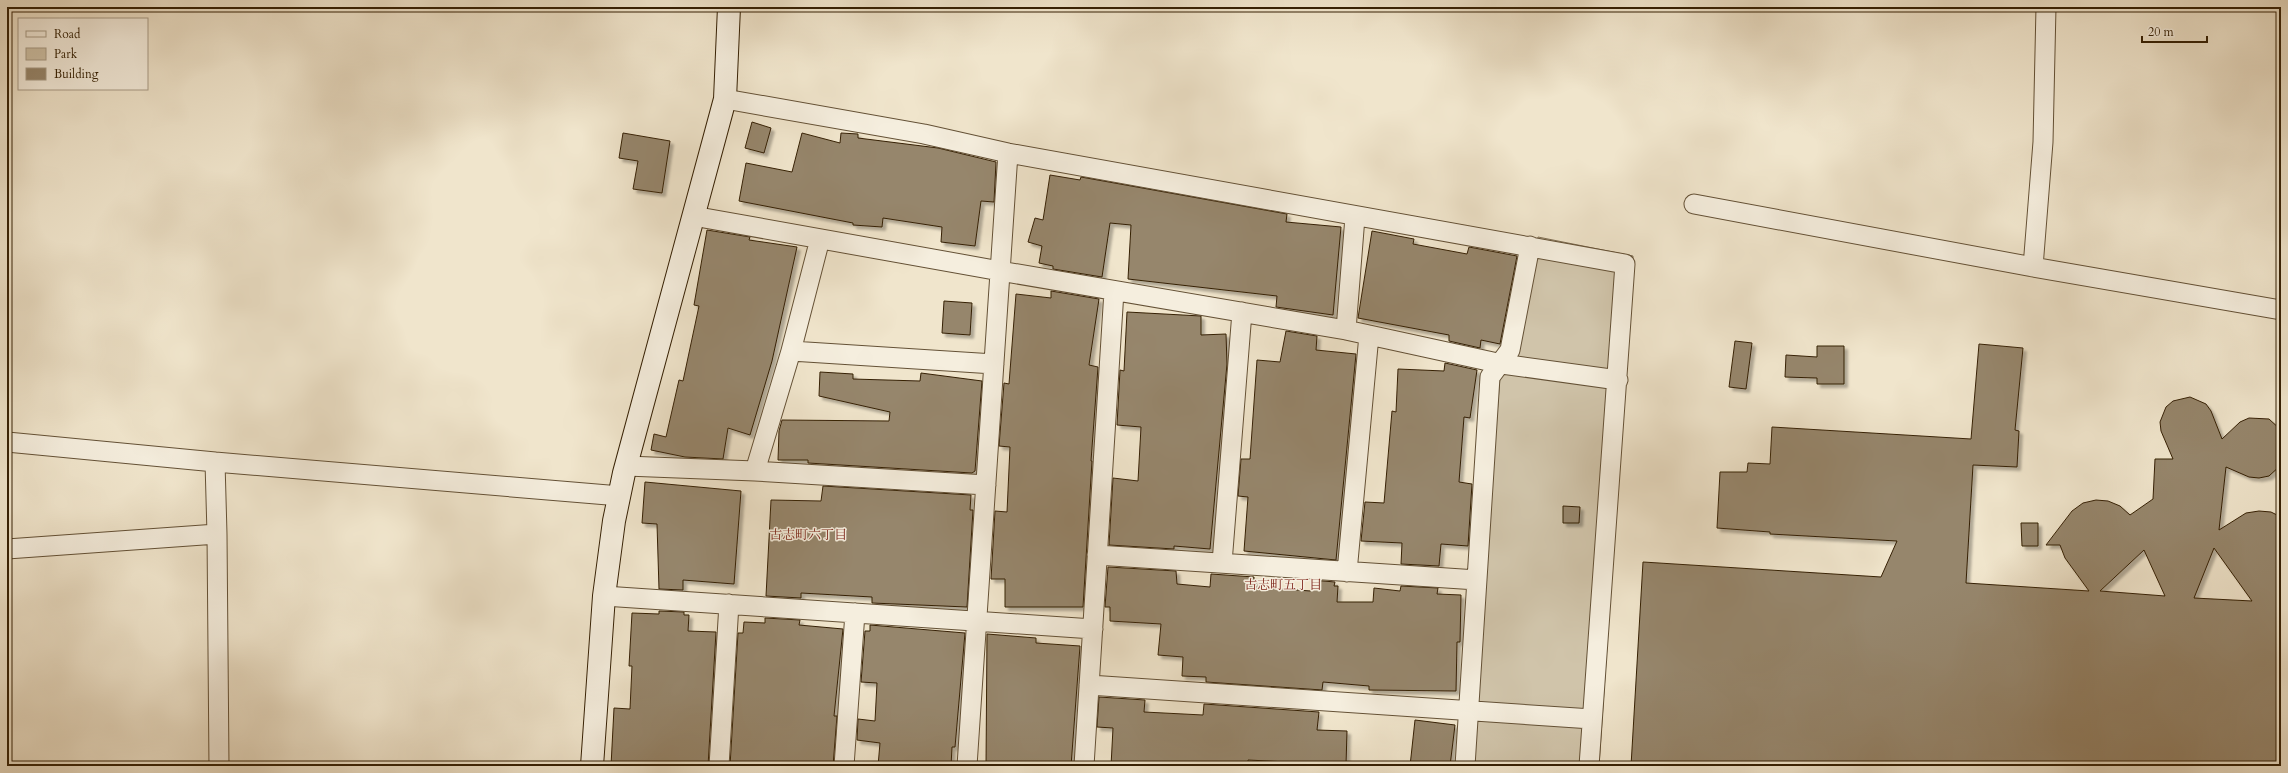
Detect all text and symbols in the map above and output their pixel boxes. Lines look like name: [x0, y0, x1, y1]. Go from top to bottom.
legend: [18, 18, 148, 90]
scale bar: [2142, 18, 2207, 44]
text: 20 m: [2148, 24, 2175, 40]
text: Road: [54, 26, 81, 42]
text: Park: [54, 46, 78, 62]
text: Building: [54, 66, 99, 82]
district label: 古志町六丁目: [769, 526, 847, 544]
district label: 古志町五丁目: [1244, 576, 1322, 594]

